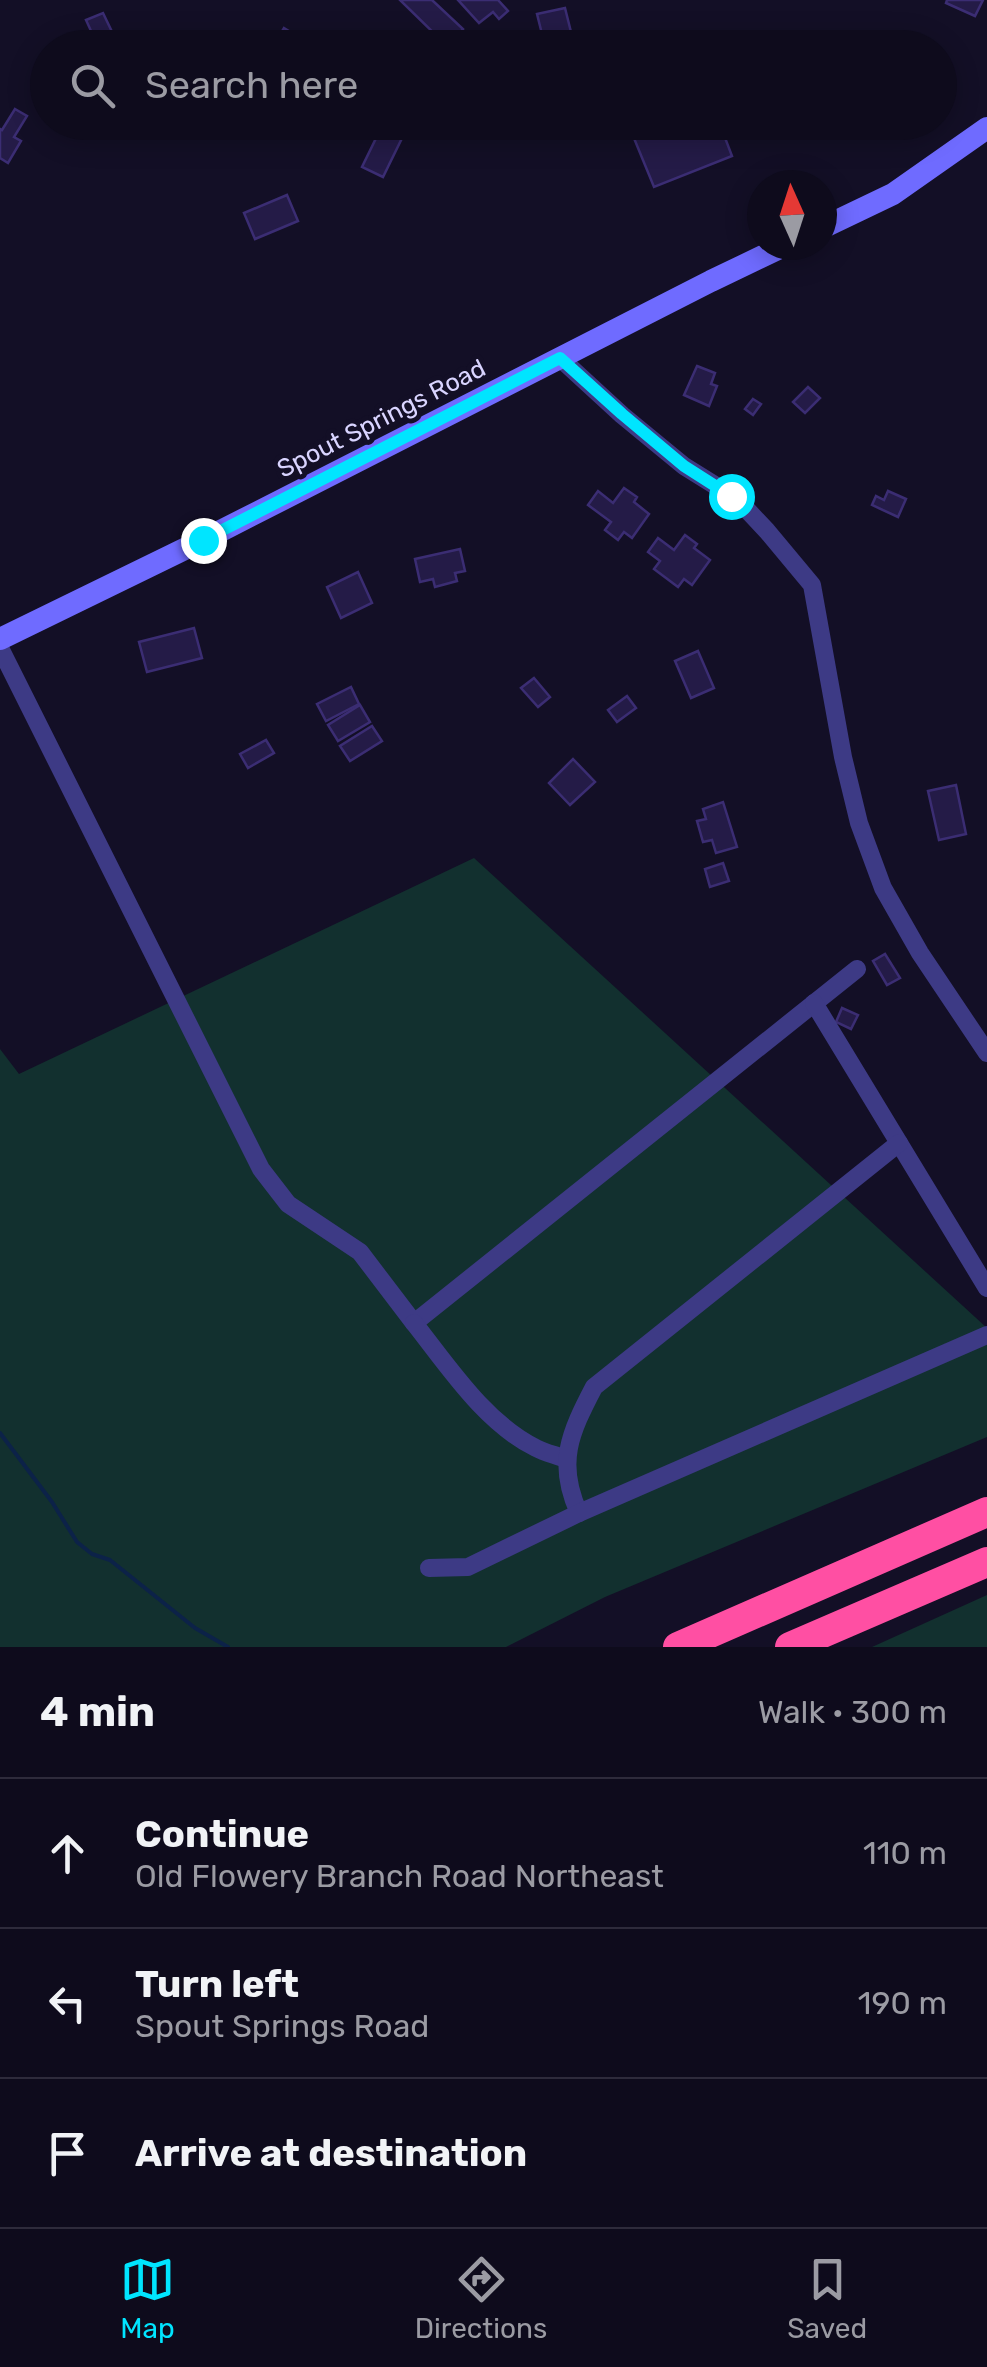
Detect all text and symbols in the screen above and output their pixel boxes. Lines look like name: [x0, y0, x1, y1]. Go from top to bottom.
search box: [30, 30, 957, 140]
icon: search: [65, 58, 120, 113]
text: Search here: [145, 62, 358, 108]
north arrow: [747, 170, 837, 260]
street label: Spout Springs Road: [272, 353, 490, 484]
route start: [709, 474, 755, 520]
route end: [181, 518, 227, 564]
text: 4 min: [40, 1687, 155, 1737]
text: Walk · 300 m: [758, 1693, 947, 1731]
text: Continue: [135, 1811, 309, 1857]
icon: ahead: [40, 1826, 95, 1881]
text: 110 m: [863, 1834, 947, 1872]
text: Old Flowery Branch Road Northeast: [135, 1857, 664, 1895]
text: Turn left: [135, 1961, 299, 2007]
icon: left: [40, 1976, 95, 2031]
text: 190 m: [858, 1984, 947, 2022]
text: Spout Springs Road: [135, 2007, 429, 2045]
icon: arrive: [40, 2126, 95, 2181]
text: Arrive at destination: [135, 2130, 527, 2176]
tab: Map: [120, 2252, 175, 2345]
tab: Directions: [415, 2252, 547, 2345]
tab: Saved: [787, 2252, 867, 2345]

